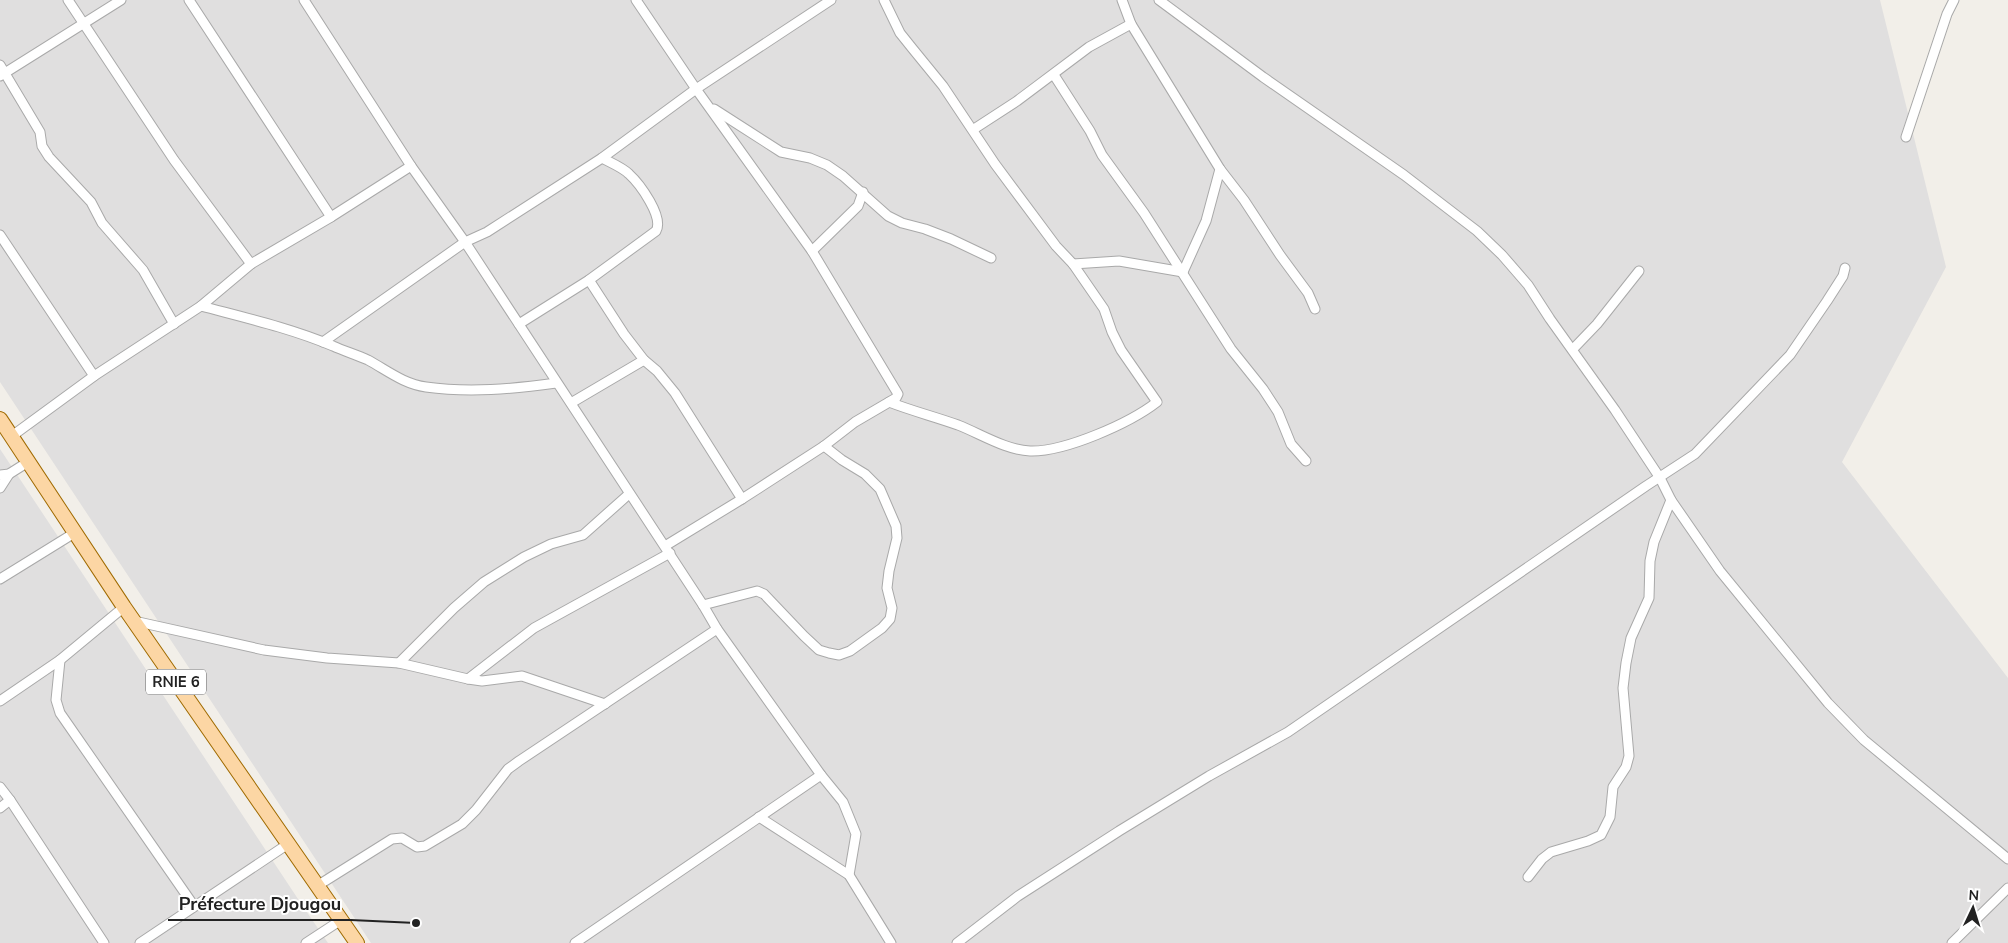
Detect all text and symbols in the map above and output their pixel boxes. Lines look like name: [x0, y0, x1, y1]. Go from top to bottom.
road number: RNIE 6: [146, 670, 206, 694]
north arrow: [1948, 883, 1998, 933]
text: N: [1968, 886, 1980, 905]
callout: Préfecture Djougou: [168, 887, 351, 920]
text: Préfecture Djougou: [179, 892, 341, 916]

